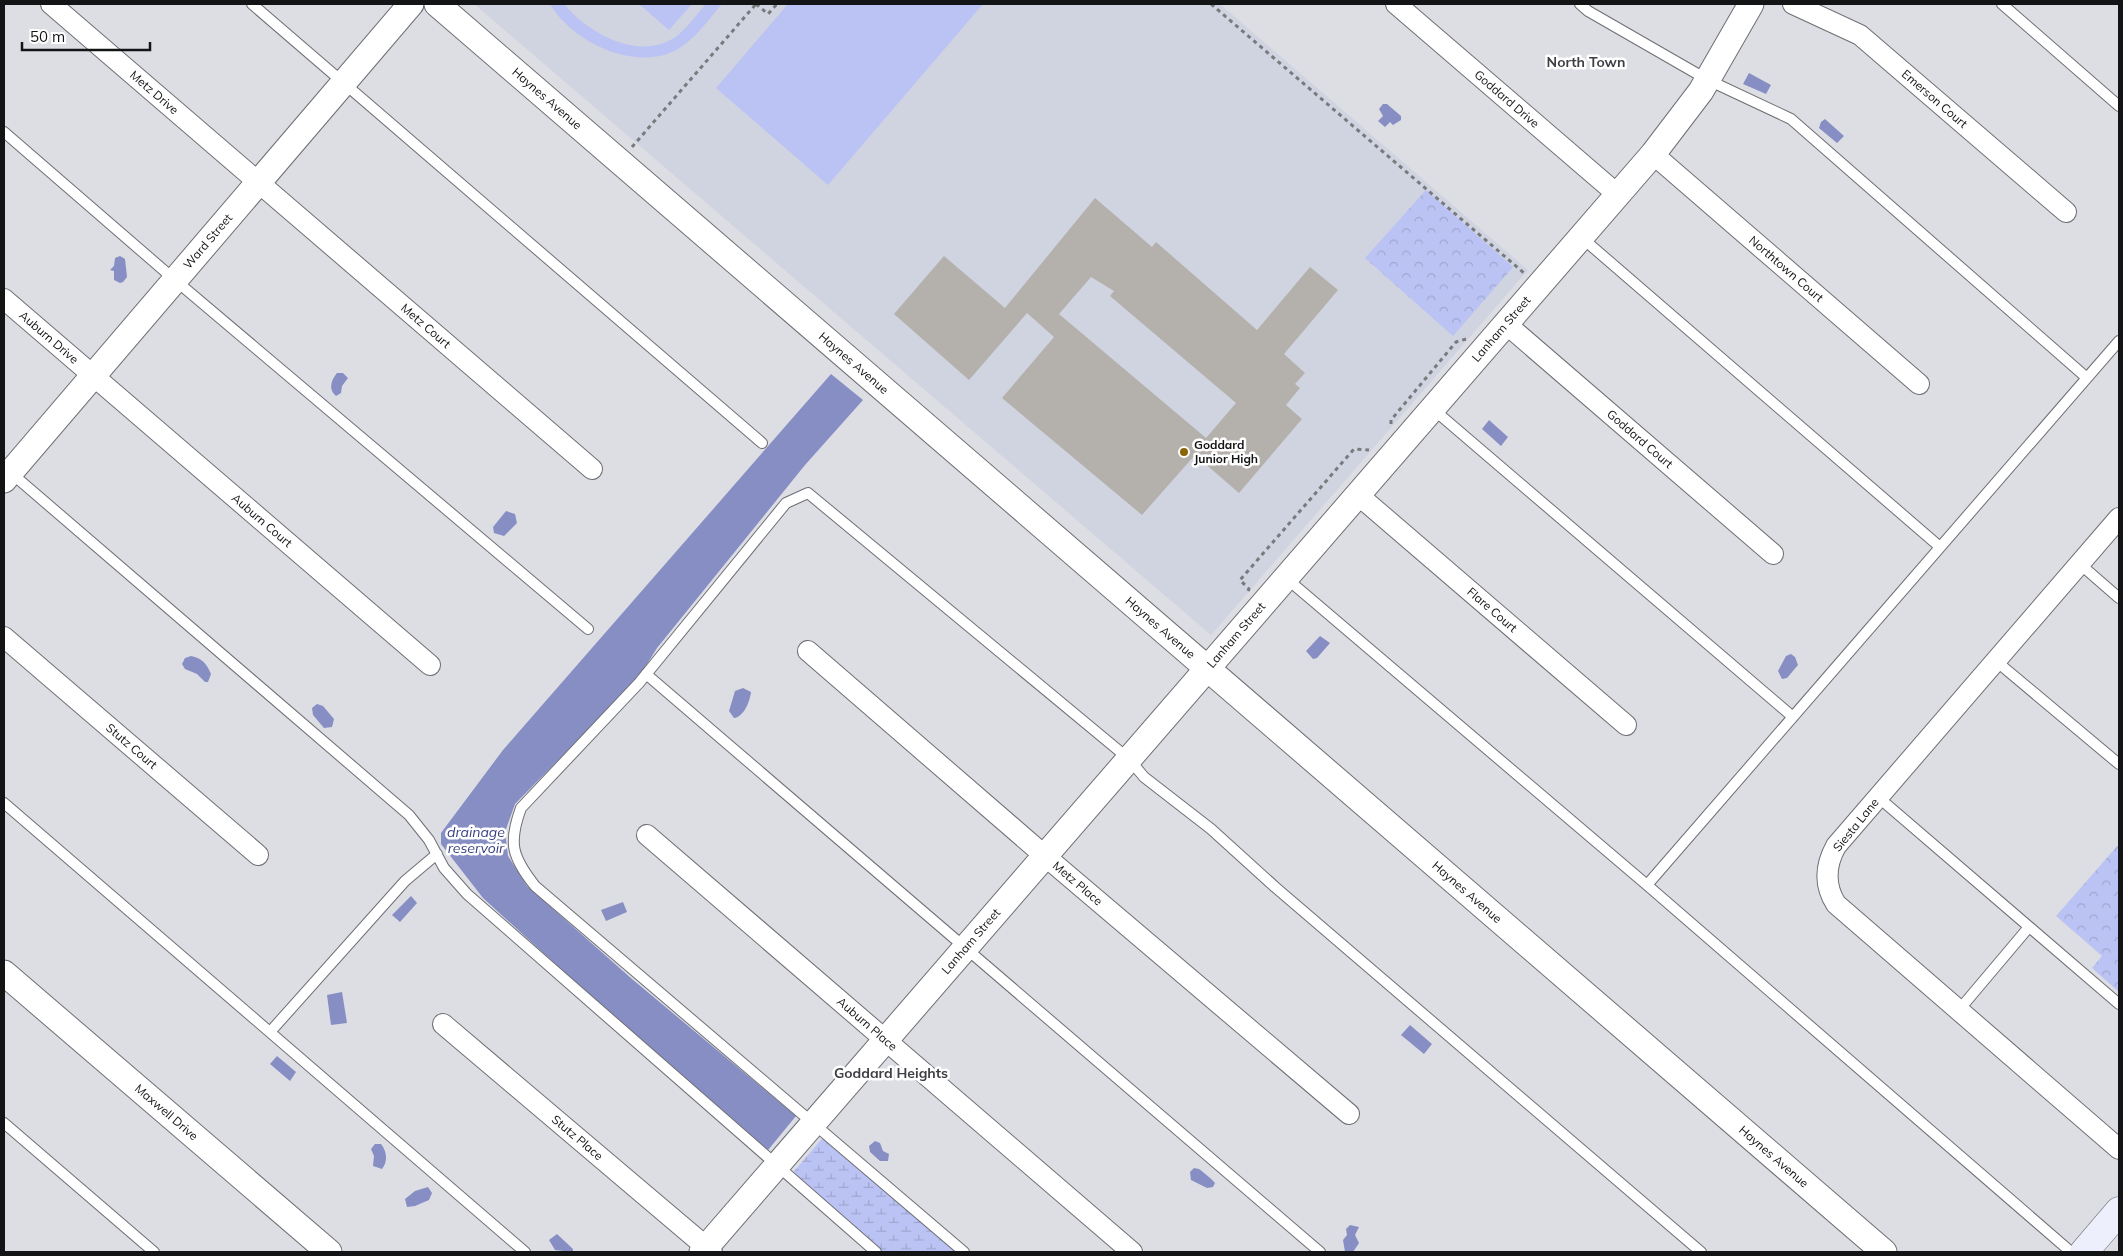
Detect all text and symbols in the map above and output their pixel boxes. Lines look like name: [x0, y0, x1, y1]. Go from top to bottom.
scale bar: [22, 20, 150, 52]
text: 50 m: [30, 27, 65, 46]
district label: North Town: [1547, 53, 1625, 71]
street label: Haynes Avenue: [509, 64, 585, 132]
street label: Emerson Court: [1899, 66, 1971, 131]
street label: Metz Drive: [127, 67, 182, 117]
street label: Goddard Drive: [1471, 67, 1543, 131]
street label: Ward Street: [180, 210, 235, 272]
street label: Northtown Court: [1746, 232, 1827, 305]
street label: Lanham Street: [1469, 293, 1534, 365]
street label: Metz Court: [398, 300, 454, 351]
street label: Auburn Drive: [16, 307, 82, 367]
street label: Haynes Avenue: [816, 329, 892, 397]
street label: Goddard Court: [1604, 406, 1676, 471]
place label: Goddard Junior High: [1194, 437, 1258, 466]
marker: Goddard Junior High: [1178, 446, 1190, 458]
street label: Auburn Court: [229, 490, 296, 550]
street label: Flare Court: [1464, 584, 1520, 635]
street label: Haynes Avenue: [1123, 593, 1198, 662]
street label: Lanham Street: [1203, 599, 1268, 671]
street label: Stutz Court: [103, 720, 160, 772]
street label: Siesta Lane: [1829, 795, 1882, 855]
water label: drainage reservoir: [447, 823, 505, 857]
street label: Metz Place: [1050, 858, 1106, 909]
street label: Haynes Avenue: [1429, 858, 1505, 926]
street label: Lanham Street: [938, 905, 1003, 977]
street label: Auburn Place: [834, 994, 900, 1054]
district label: Goddard Heights: [834, 1064, 948, 1082]
street label: Maxwell Drive: [132, 1081, 201, 1143]
street label: Stutz Place: [549, 1112, 606, 1163]
street label: Haynes Avenue: [1736, 1122, 1812, 1191]

